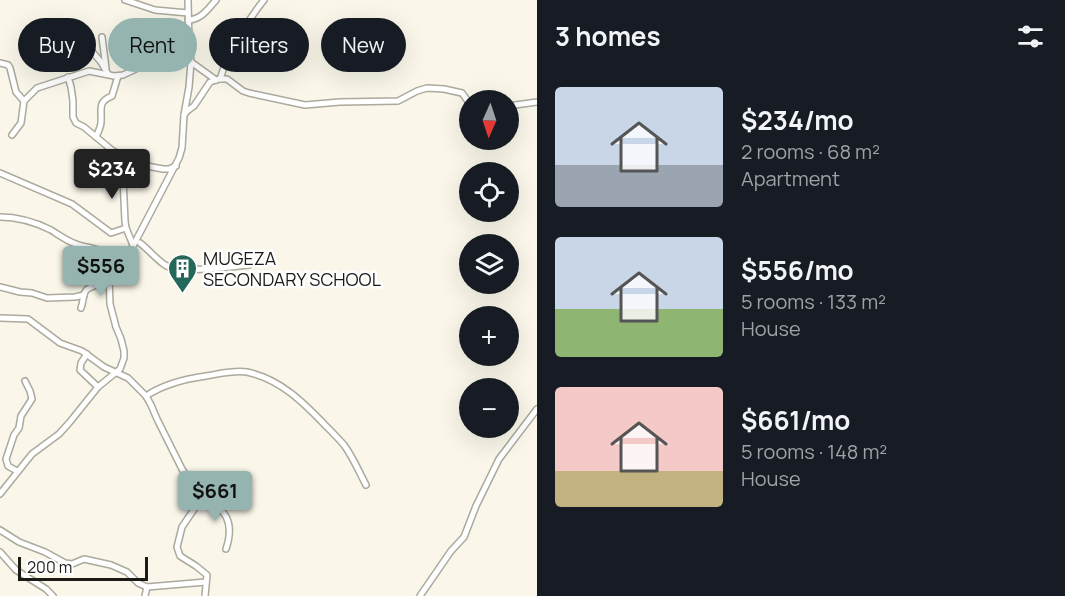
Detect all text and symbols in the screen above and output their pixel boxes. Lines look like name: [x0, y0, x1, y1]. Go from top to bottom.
chip: Buy: [18, 18, 96, 72]
chip: Rent: [108, 18, 197, 72]
chip: Filters: [209, 18, 309, 72]
chip: New: [321, 18, 406, 72]
text: 3 homes: [555, 18, 661, 54]
icon: filters: [1014, 20, 1047, 53]
north arrow: [459, 90, 519, 150]
map controls: [459, 90, 519, 438]
text: $234/mo: [741, 102, 853, 138]
icon: home: [603, 111, 675, 183]
text: 2 rooms · 68 m²: [741, 138, 880, 165]
pin: $234: [76, 149, 148, 200]
text: $234: [88, 155, 136, 182]
button: locate: [459, 162, 519, 222]
text: Apartment: [741, 165, 840, 192]
button: layers: [459, 234, 519, 294]
pin: $556: [65, 246, 137, 297]
place label: MUGEZA SECONDARY SCHOOL: [203, 246, 381, 291]
text: $556: [77, 252, 125, 279]
building icon: MUGEZA SECONDARY SCHOOL: [166, 252, 198, 294]
text: $556/mo: [741, 252, 854, 288]
icon: home: [603, 261, 675, 333]
text: 5 rooms · 133 m²: [741, 288, 886, 315]
button: +: [459, 306, 519, 366]
text: House: [741, 315, 801, 342]
button: −: [459, 378, 519, 438]
text: $661/mo: [741, 402, 850, 438]
icon: home: [603, 411, 675, 483]
text: 5 rooms · 148 m²: [741, 438, 887, 465]
text: House: [741, 465, 801, 492]
pin: $661: [179, 471, 251, 522]
text: $661: [192, 477, 238, 504]
scale bar: [18, 554, 148, 582]
text: 200 m: [27, 556, 72, 578]

